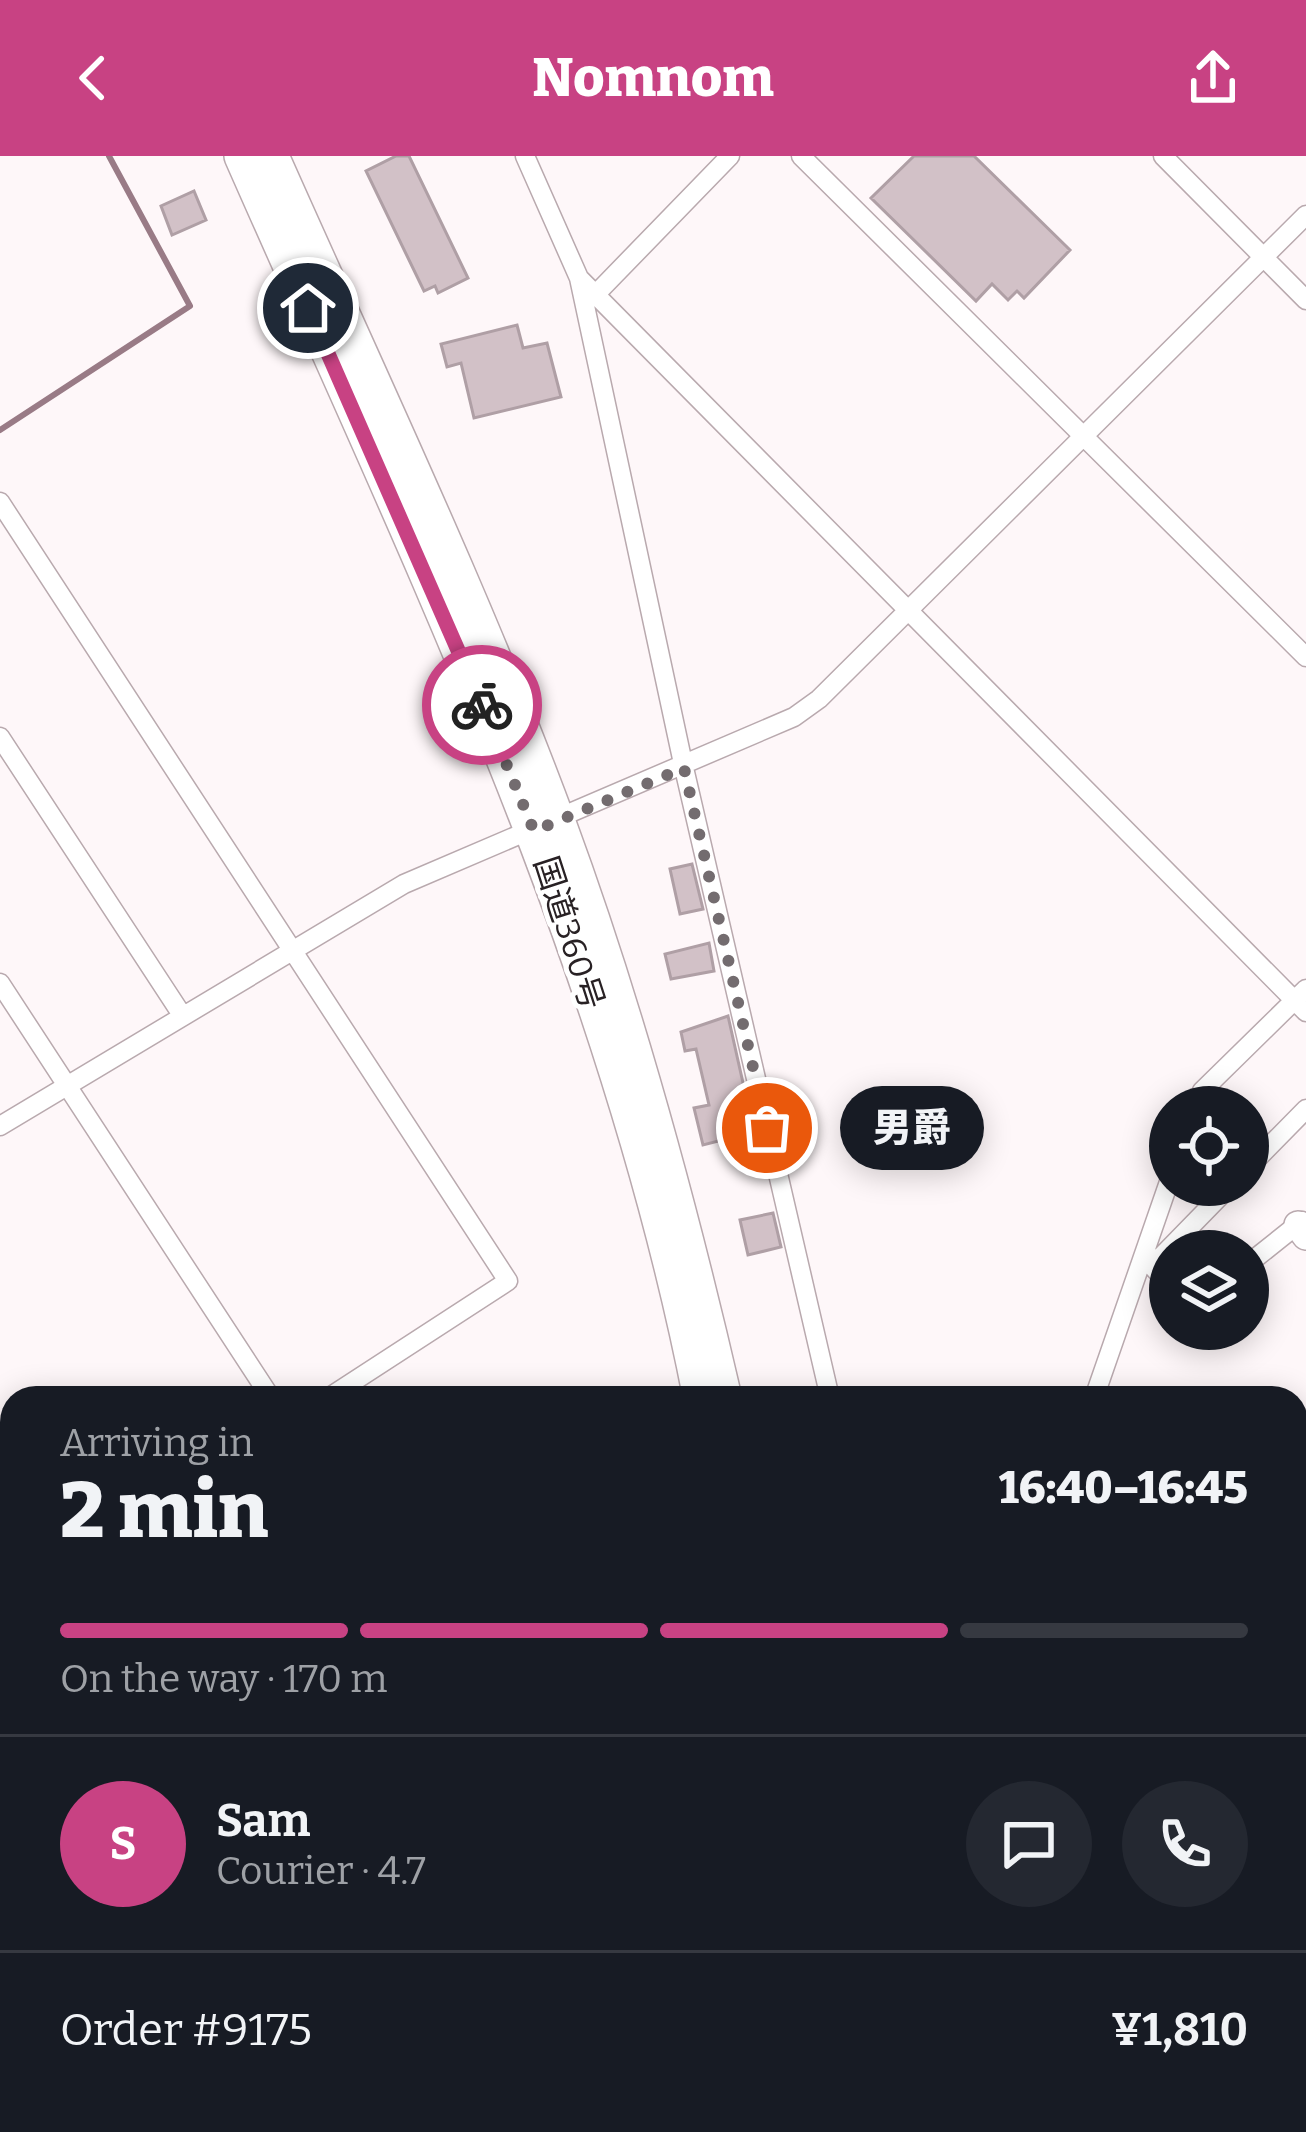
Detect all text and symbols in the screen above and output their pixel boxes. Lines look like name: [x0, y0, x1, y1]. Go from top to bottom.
icon: back: [60, 45, 126, 111]
icon: share: [1180, 45, 1246, 111]
text: Nomnom: [532, 46, 774, 110]
pin: [257, 257, 359, 359]
icon: home: [275, 275, 341, 341]
courier: [422, 645, 542, 765]
icon: bike: [449, 672, 515, 738]
street label: 国道360号: [526, 852, 612, 1014]
pin: [716, 1077, 818, 1179]
callout: 男爵: [839, 1086, 983, 1170]
map controls: [1149, 1086, 1269, 1350]
button: locate: [1149, 1086, 1269, 1206]
icon: bag: [734, 1095, 800, 1161]
text: 男爵: [873, 1105, 951, 1151]
button: layers: [1149, 1230, 1269, 1350]
text: Arriving in: [60, 1420, 254, 1466]
text: 16:40–16:45: [999, 1461, 1248, 1515]
text: 2 min: [60, 1464, 269, 1558]
text: On the way · 170 m: [60, 1656, 387, 1702]
button: chat: [966, 1781, 1092, 1907]
button: phone: [1122, 1781, 1248, 1907]
text: Sam: [216, 1794, 310, 1848]
text: S: [109, 1817, 137, 1871]
text: Courier · 4.7: [216, 1848, 426, 1894]
text: Order #9175: [60, 2003, 312, 2057]
text: ¥1,810: [1111, 2003, 1248, 2057]

